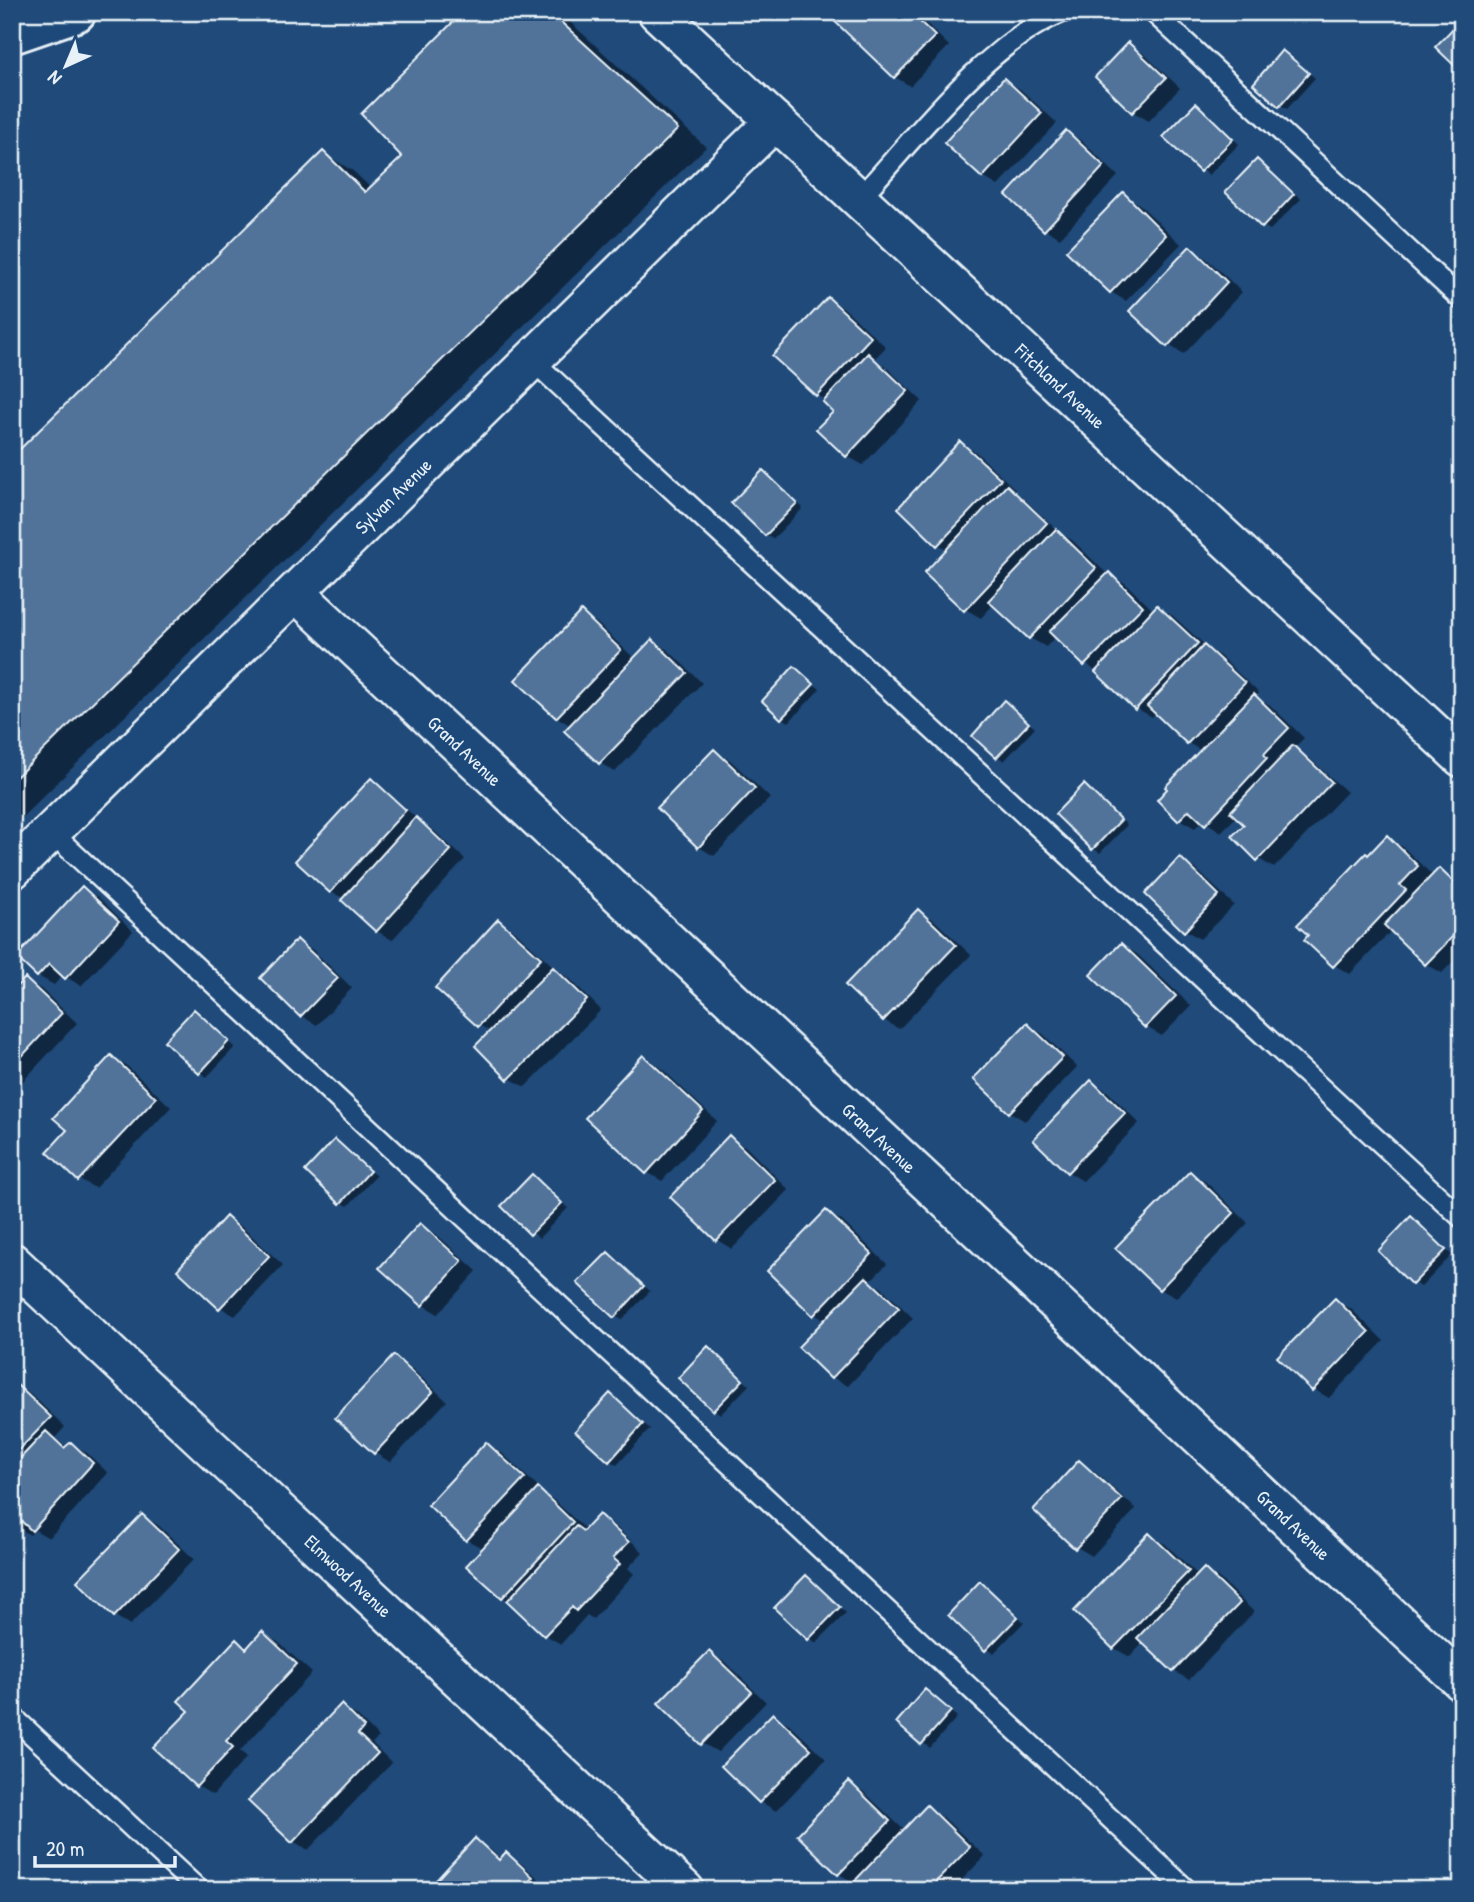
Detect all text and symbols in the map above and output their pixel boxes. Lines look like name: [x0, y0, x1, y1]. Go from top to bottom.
north arrow: [32, 32, 102, 102]
text: N: [42, 65, 67, 91]
street label: Fitchland Avenue: [1009, 337, 1112, 435]
street label: Sylvan Avenue: [349, 452, 437, 540]
street label: Grand Avenue: [422, 710, 508, 792]
street label: Grand Avenue: [837, 1097, 922, 1179]
street label: Grand Avenue: [1251, 1484, 1337, 1566]
street label: Elmwood Avenue: [299, 1529, 398, 1623]
scale bar: [35, 1825, 175, 1869]
text: 20 m: [46, 1834, 84, 1863]

